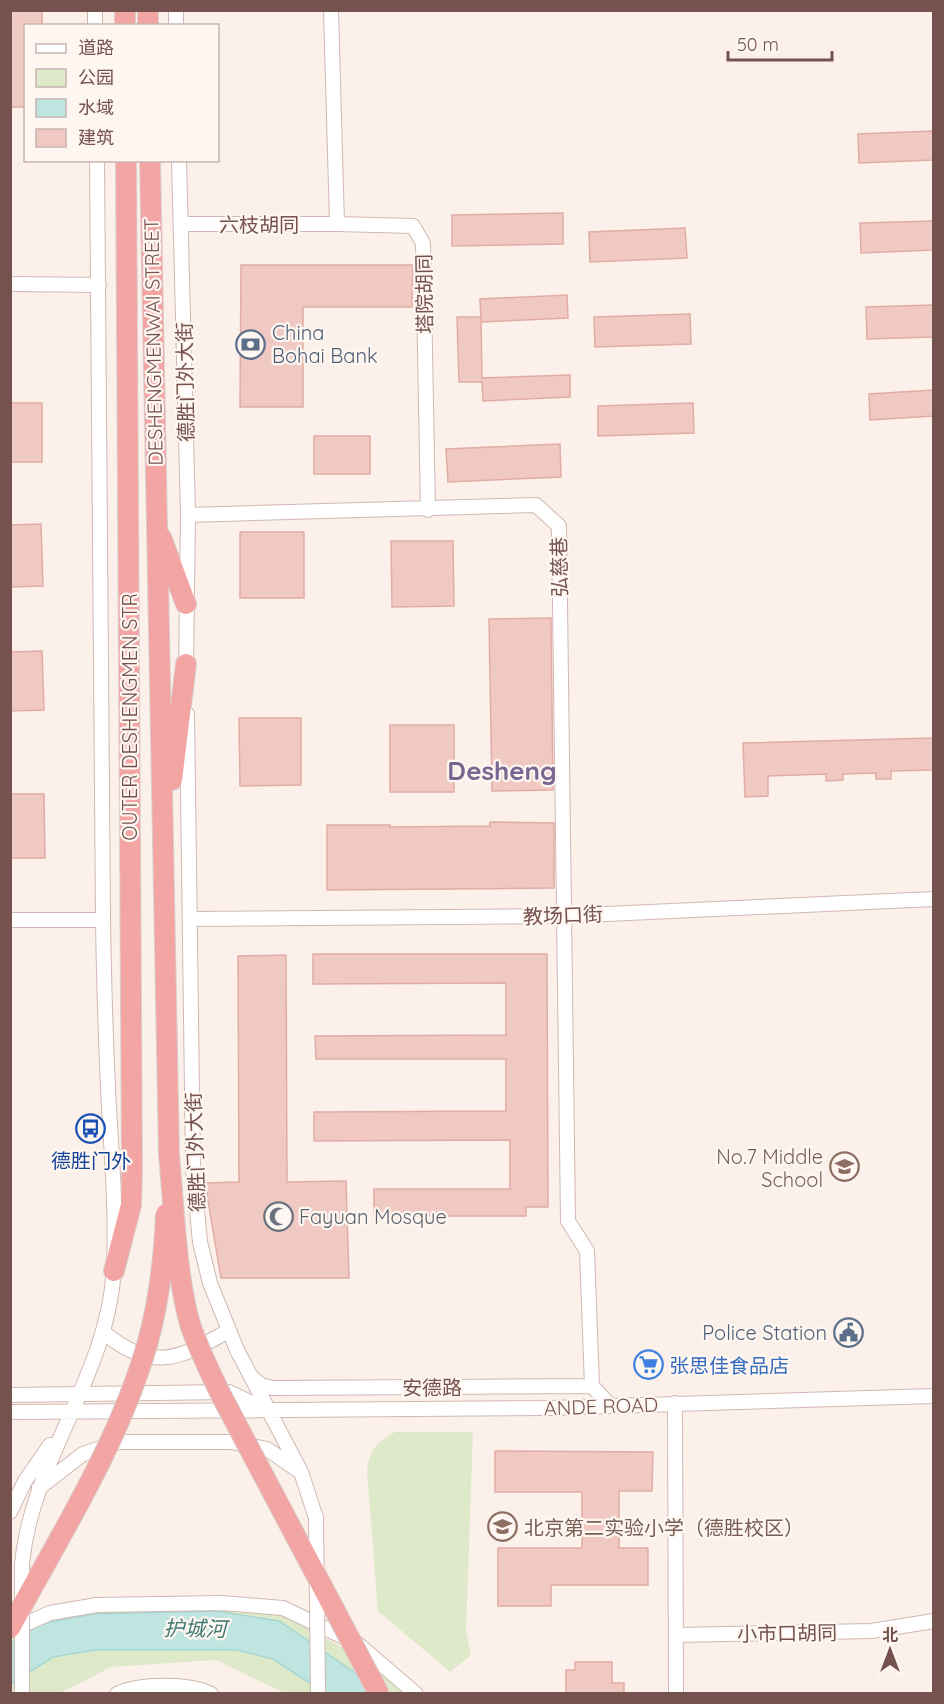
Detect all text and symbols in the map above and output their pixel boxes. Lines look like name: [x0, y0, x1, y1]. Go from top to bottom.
legend: [24, 24, 219, 162]
scale bar: [728, 24, 832, 62]
text: 50 m: [737, 33, 779, 56]
text: 道路: [78, 36, 114, 59]
text: 公园: [78, 66, 114, 89]
text: 水域: [78, 96, 114, 119]
text: 建筑: [78, 126, 114, 149]
street label: 六枝胡同: [219, 212, 299, 237]
street label: DESHENGMENWAI STREET: [138, 218, 168, 466]
street label: 塔院胡同: [411, 254, 437, 334]
place label: China Bohai Bank: [272, 320, 378, 368]
street label: 德胜门外大街: [171, 322, 199, 442]
bank icon: China Bohai Bank: [235, 328, 267, 360]
street label: 弘慈巷: [546, 537, 572, 597]
street label: OUTER DESHENGMEN STR: [117, 593, 142, 841]
district label: Desheng: [447, 754, 557, 787]
street label: 教场口街: [523, 901, 603, 929]
street label: 德胜门外大街: [180, 1092, 210, 1212]
bus stop icon: 德胜门外: [75, 1113, 107, 1145]
place label: No.7 Middle School: [716, 1144, 823, 1192]
place label: 德胜门外: [51, 1148, 131, 1173]
school or university icon: No.7 Middle School: [828, 1151, 860, 1183]
mosque icon: Fayuan Mosque: [262, 1200, 294, 1232]
place label: Fayuan Mosque: [299, 1204, 447, 1229]
public building icon: Police Station: [832, 1316, 864, 1348]
place label: Police Station: [702, 1320, 827, 1345]
supermarket icon: 张思佳食品店: [632, 1349, 664, 1381]
place label: 张思佳食品店: [669, 1353, 789, 1378]
street label: 安德路: [402, 1375, 462, 1400]
street label: ANDE ROAD: [543, 1392, 659, 1420]
school or university icon: 北京第二实验小学（德胜校区）: [487, 1511, 519, 1543]
place label: 北京第二实验小学（德胜校区）: [524, 1515, 804, 1540]
water label: 护城河: [163, 1614, 231, 1642]
street label: 小市口胡同: [737, 1620, 837, 1646]
north arrow: [860, 1620, 920, 1680]
text: 北: [882, 1625, 898, 1645]

